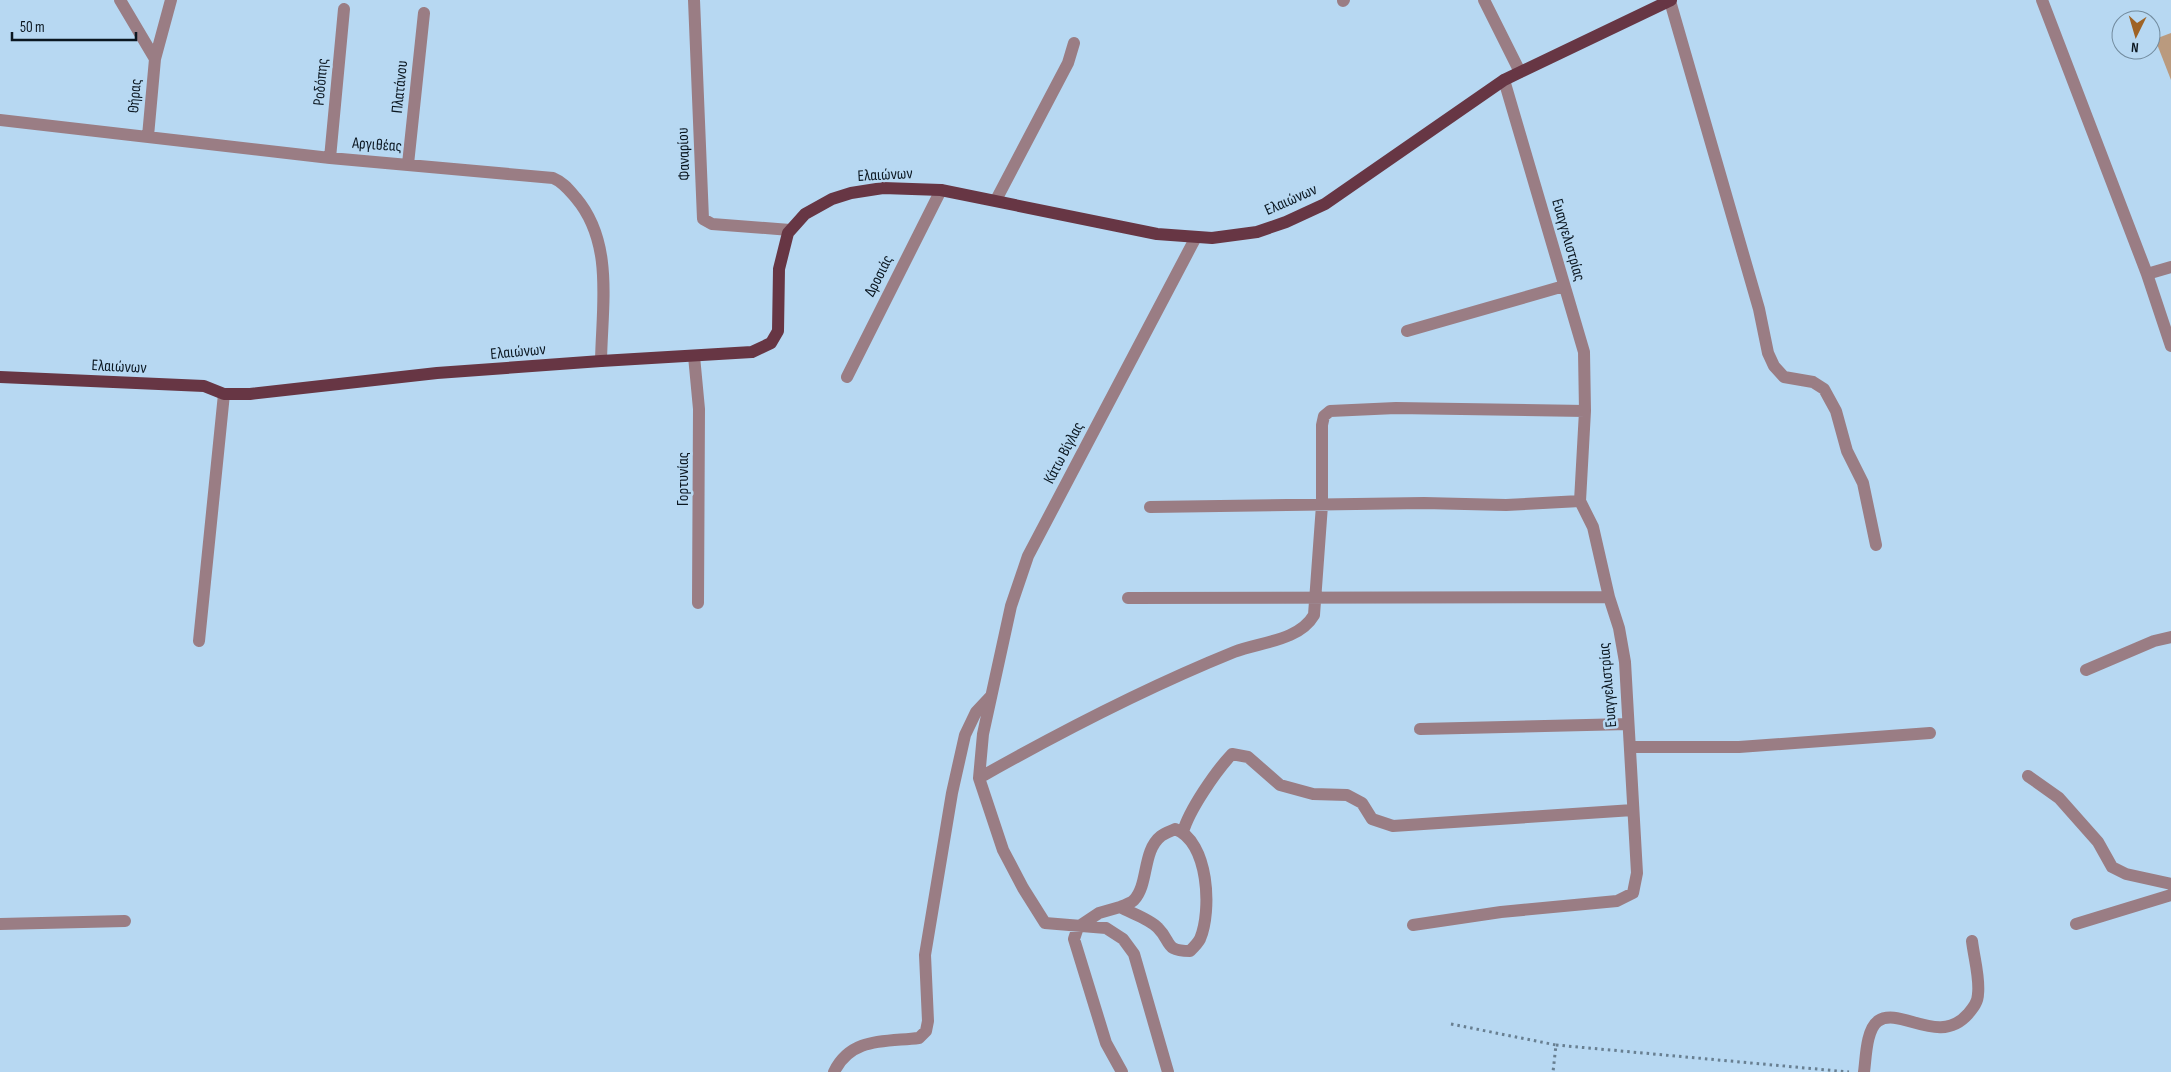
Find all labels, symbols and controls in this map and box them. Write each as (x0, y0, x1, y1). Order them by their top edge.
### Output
scale bar (12, 10, 136, 42)
north arrow (2111, 10, 2161, 60)
text: 50 m (20, 18, 45, 37)
text: N (2130, 39, 2139, 56)
street label: Ροδόπης (309, 58, 333, 106)
street label: Πλατάνου (388, 60, 412, 114)
street label: Θήρας (124, 78, 146, 114)
street label: Φαναρίου (674, 127, 694, 181)
street label: Αργιθέας (351, 134, 402, 156)
street label: Ελαιώνων (857, 164, 913, 186)
street label: Ελαιώνων (1262, 180, 1320, 220)
street label: Ευαγγελιστρίας (1547, 197, 1589, 283)
street label: Δροσιάς (861, 252, 897, 300)
street label: Ελαιώνων (490, 340, 546, 364)
street label: Ελαιώνων (91, 356, 147, 378)
street label: Κάτω Βίγλας (1040, 419, 1088, 487)
street label: Γορτυνίας (674, 452, 693, 506)
street label: Ευαγγελιστρίας (1595, 642, 1621, 728)

